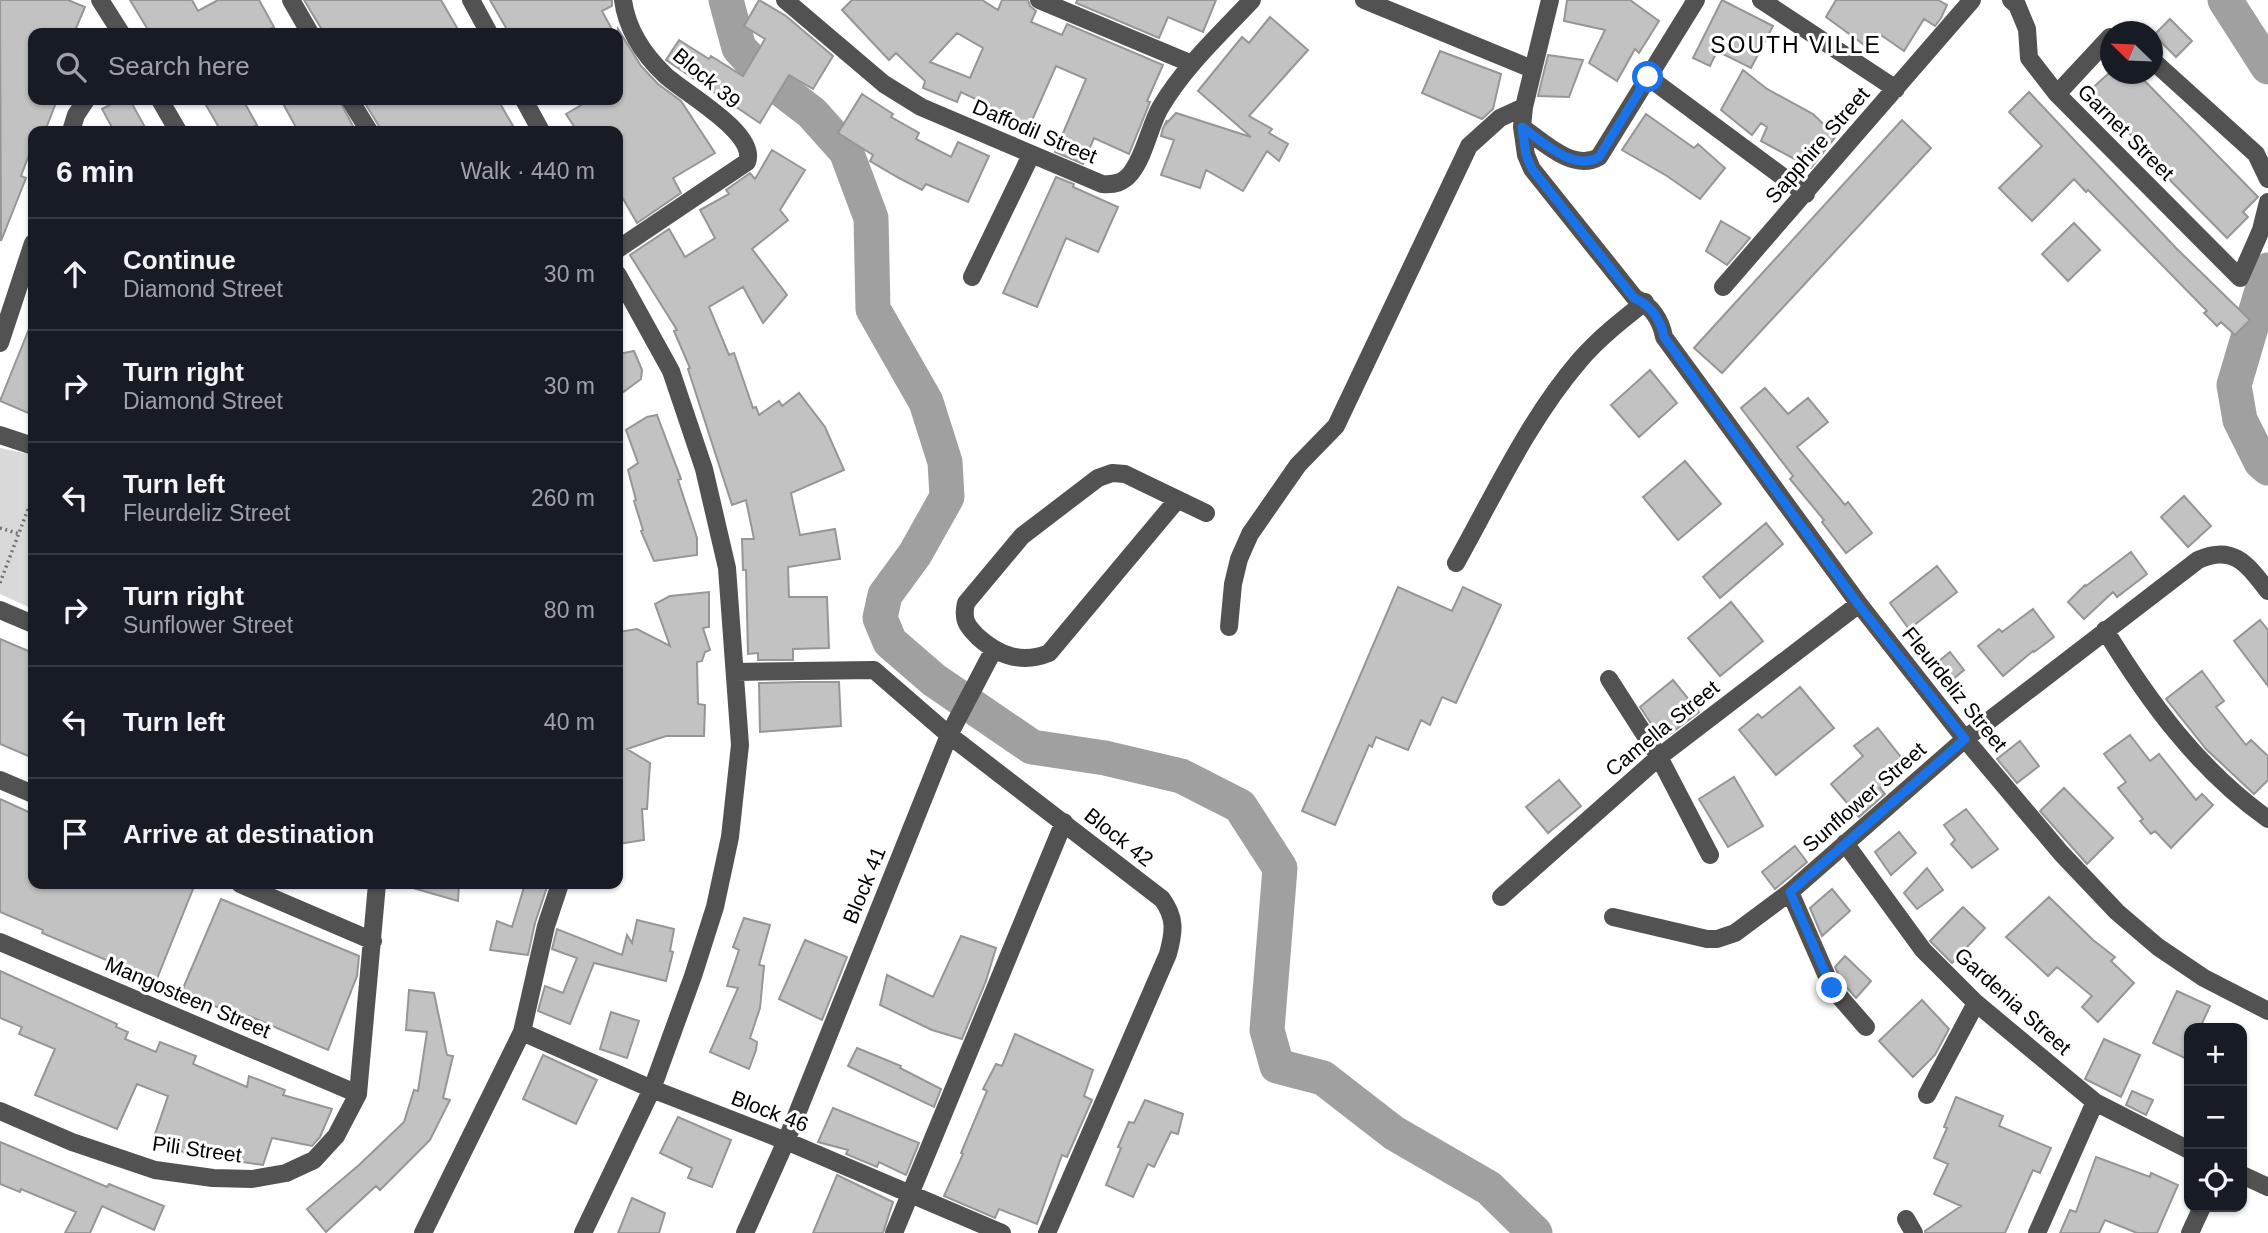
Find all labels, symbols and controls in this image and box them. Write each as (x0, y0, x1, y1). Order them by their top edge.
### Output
north arrow (2100, 21, 2163, 84)
search box (28, 28, 623, 105)
district label: SOUTH VILLE (1710, 32, 1882, 58)
street label: Block 39 (669, 43, 745, 113)
icon: search (52, 48, 90, 86)
text: Search here (108, 51, 250, 81)
route start (1632, 61, 1663, 92)
street label: Garnet Street (2073, 79, 2179, 185)
street label: Sapphire Street (1760, 82, 1874, 208)
street label: Daffodil Street (969, 94, 1101, 168)
text: 6 min (56, 155, 134, 188)
text: Walk · 440 m (460, 158, 595, 184)
text: Continue (123, 245, 236, 275)
icon: ahead (56, 255, 94, 293)
text: 30 m (544, 261, 595, 287)
text: Diamond Street (123, 276, 283, 302)
text: Turn right (123, 357, 244, 387)
icon: right (56, 367, 94, 405)
text: 30 m (544, 373, 595, 399)
text: Diamond Street (123, 388, 283, 414)
text: Turn left (123, 469, 225, 499)
icon: left (56, 479, 94, 517)
text: 260 m (531, 485, 595, 511)
text: Fleurdeliz Street (123, 500, 290, 526)
text: Turn right (123, 581, 244, 611)
icon: right (56, 591, 94, 629)
text: 80 m (544, 597, 595, 623)
text: Sunflower Street (123, 612, 293, 638)
street label: Fleurdeliz Street (1898, 622, 2012, 756)
street label: Camella Street (1601, 675, 1723, 781)
icon: left (56, 703, 94, 741)
text: Turn left (123, 707, 225, 737)
text: 40 m (544, 709, 595, 735)
street label: Sunflower Street (1798, 737, 1930, 857)
street label: Block 42 (1080, 803, 1158, 871)
icon: arrive (56, 815, 94, 853)
text: Arrive at destination (123, 819, 374, 849)
street label: Block 41 (838, 843, 890, 927)
street label: Gardenia Street (1950, 943, 2076, 1059)
street label: Mangosteen Street (102, 952, 274, 1042)
route end (1816, 972, 1847, 1003)
map controls (2184, 1023, 2247, 1212)
button: + (2184, 1023, 2247, 1086)
street label: Block 46 (728, 1086, 812, 1136)
button: − (2184, 1086, 2247, 1149)
street label: Pili Street (151, 1131, 243, 1167)
button: locate (2184, 1149, 2247, 1212)

